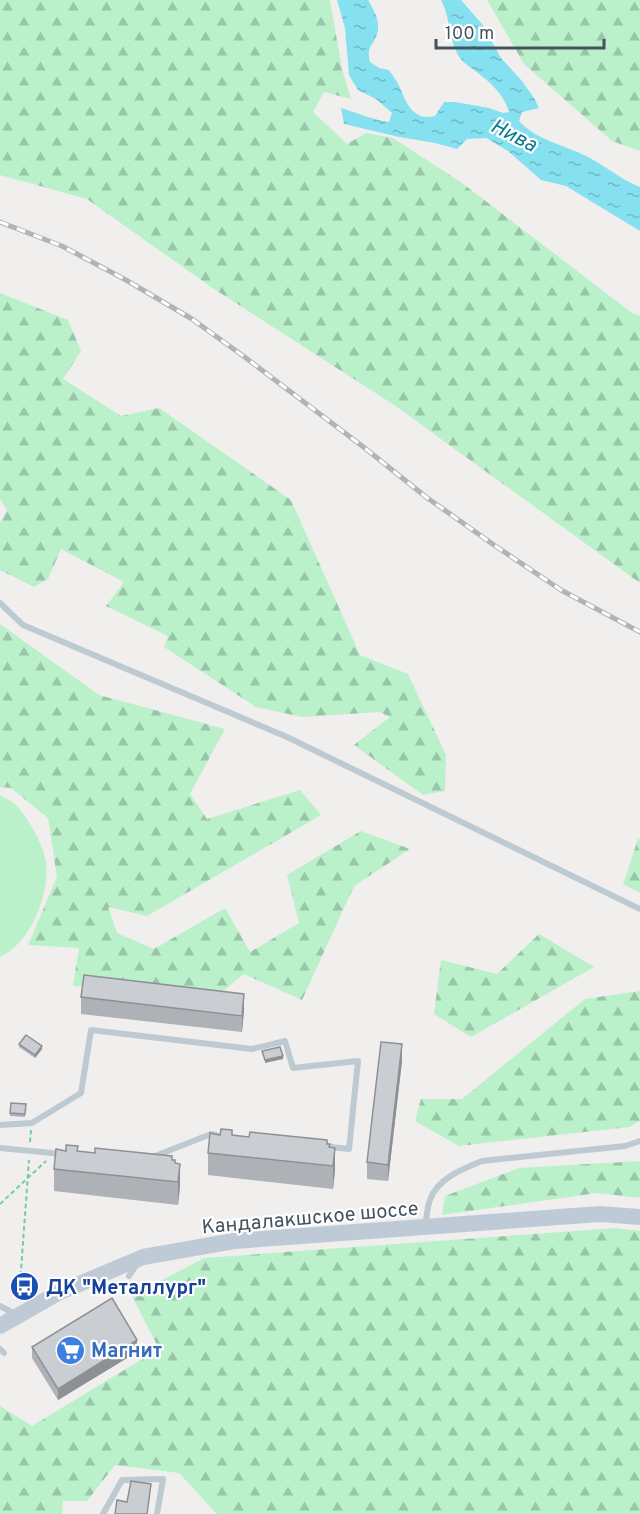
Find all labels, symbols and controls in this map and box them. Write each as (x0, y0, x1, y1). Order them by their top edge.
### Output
scale bar (436, 12, 604, 50)
text: 100 m (445, 23, 494, 46)
water label: Нива (486, 113, 541, 159)
street label: Кандалакшское шоссе (201, 1197, 420, 1241)
bus stop icon: ДК "Металлург" (9, 1271, 41, 1303)
place label: ДК "Металлург" (46, 1276, 206, 1302)
supermarket icon: Магнит (54, 1334, 86, 1366)
place label: Магнит (91, 1339, 162, 1365)

